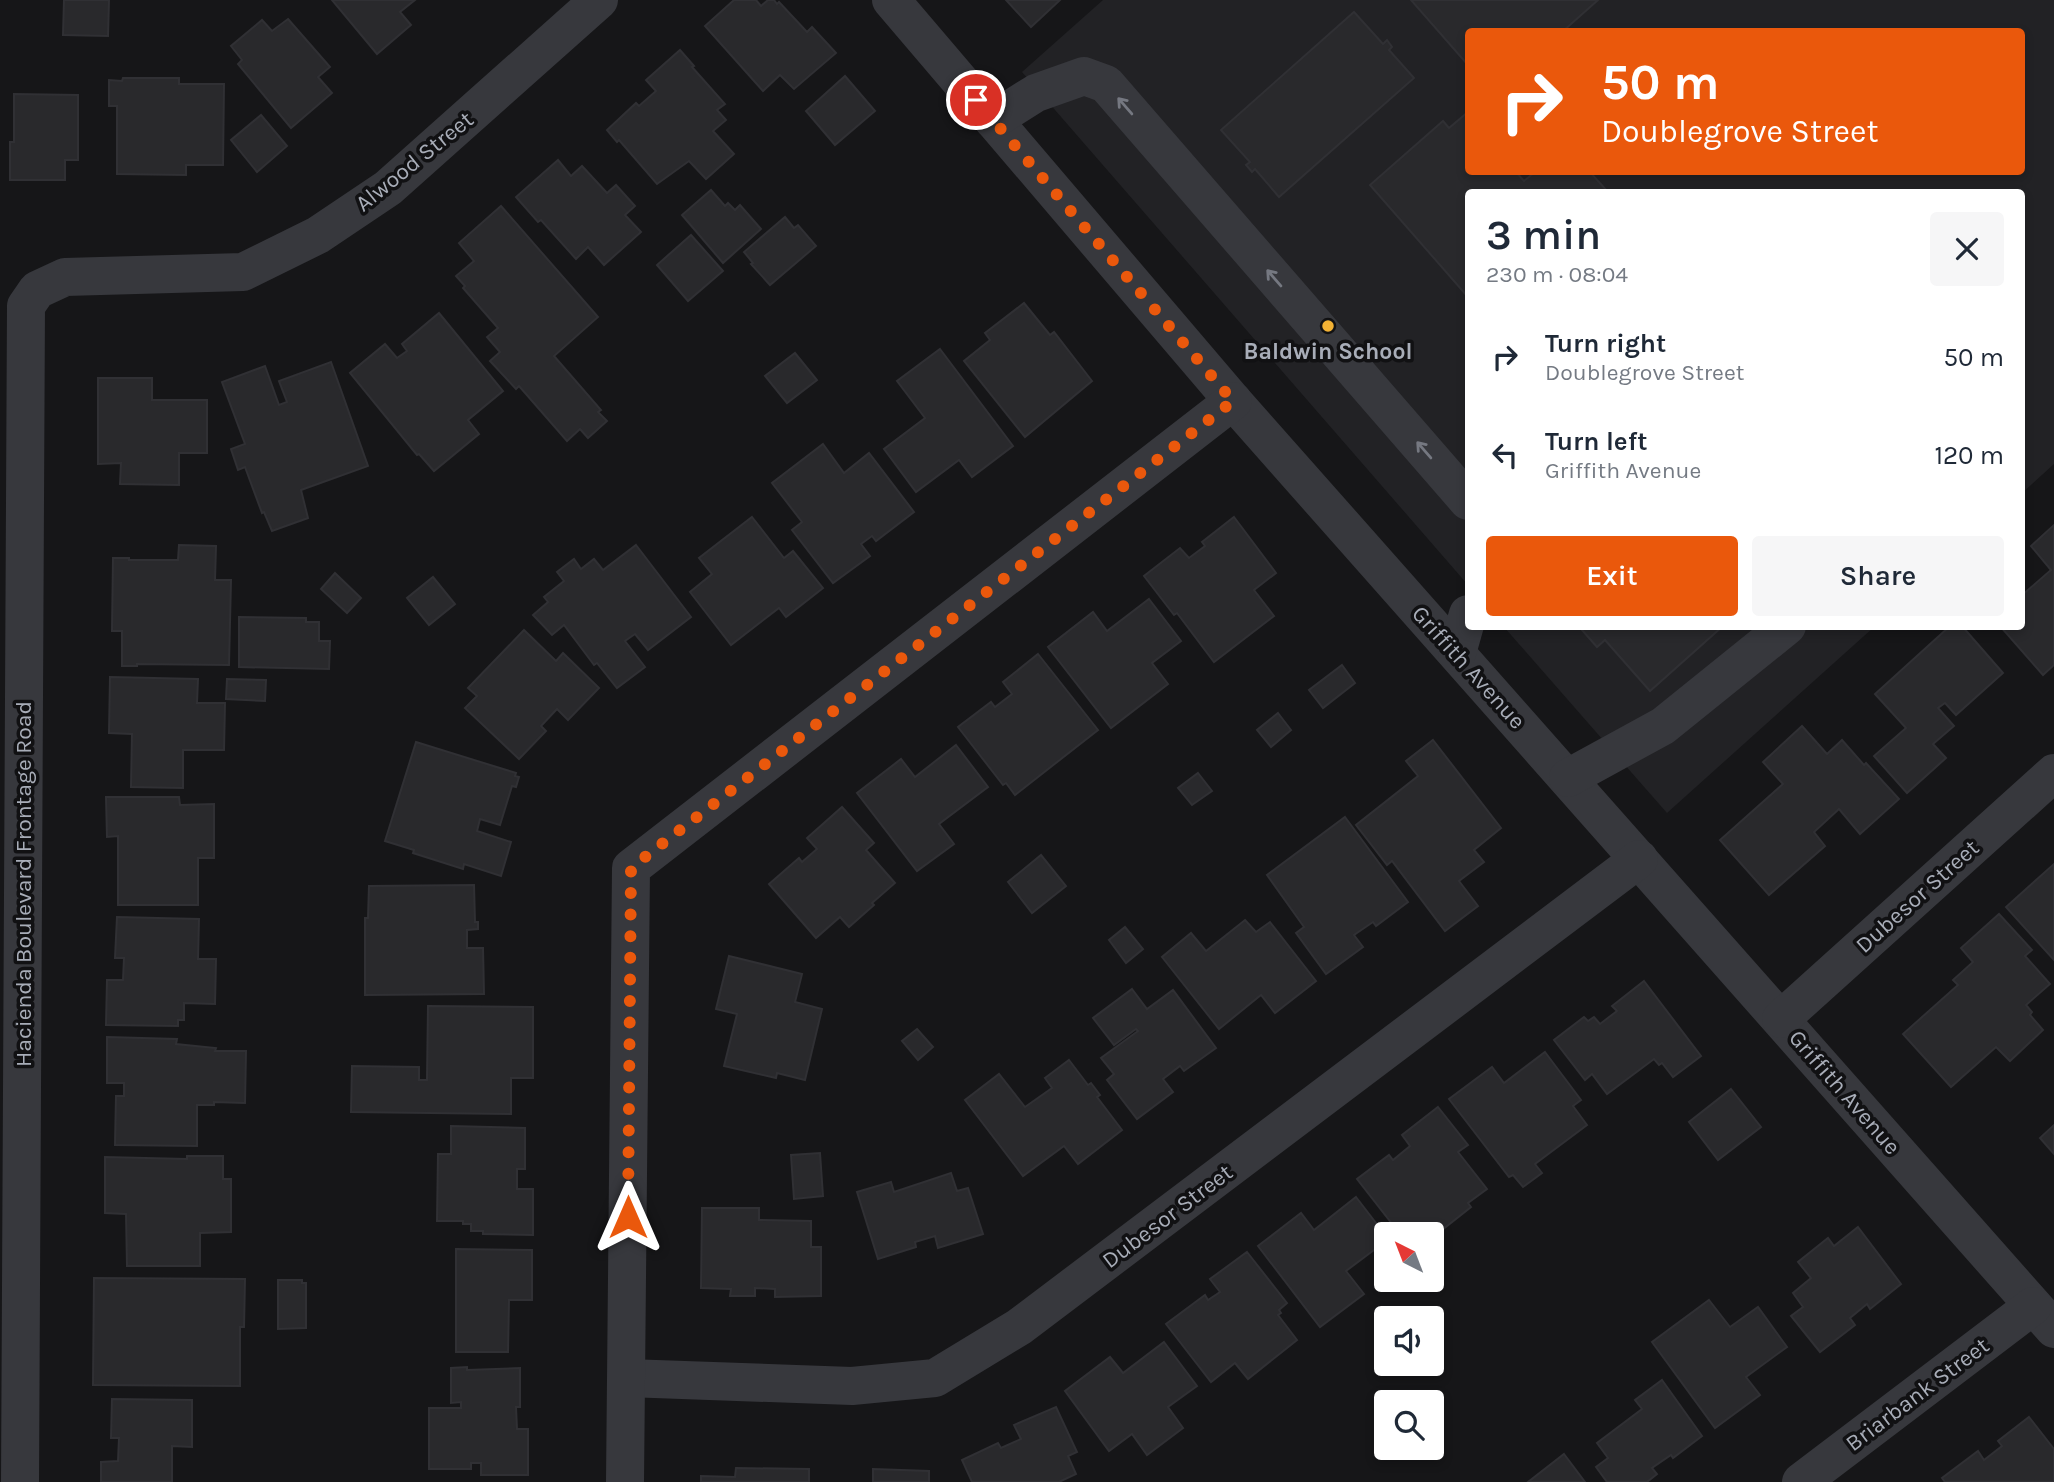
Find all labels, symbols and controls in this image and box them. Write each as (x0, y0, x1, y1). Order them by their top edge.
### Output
text: 50 m (1601, 54, 1719, 111)
icon: right (1486, 56, 1577, 147)
pin (946, 70, 1006, 130)
icon: arrive (957, 81, 995, 119)
one-way arrow (1117, 98, 1133, 116)
street label: Alwood Street (350, 105, 479, 217)
text: Doublegrove Street (1601, 113, 1878, 150)
text: 3 min (1486, 210, 1601, 260)
button: close (1930, 212, 2004, 286)
text: 230 m · 08:04 (1486, 261, 1628, 288)
one-way arrow (1266, 269, 1282, 287)
marker: Baldwin School (1320, 318, 1336, 334)
text: Turn right (1545, 328, 1666, 359)
place label: Baldwin School (1244, 338, 1412, 365)
icon: right (1486, 338, 1524, 376)
text: 50 m (1943, 342, 2004, 373)
text: Doublegrove Street (1545, 359, 1744, 386)
text: Turn left (1545, 426, 1647, 457)
icon: left (1486, 436, 1524, 474)
text: 120 m (1934, 440, 2004, 471)
one-way arrow (1415, 442, 1432, 459)
text: Griffith Avenue (1545, 457, 1701, 484)
button: Exit (1486, 536, 1738, 616)
button: Share (1752, 536, 2004, 616)
street label: Griffith Avenue (1406, 600, 1531, 734)
street label: Hacienda Boulevard Frontage Road (10, 701, 37, 1067)
street label: Dubesor Street (1850, 834, 1985, 959)
street label: Griffith Avenue (1783, 1024, 1906, 1160)
street label: Dubesor Street (1097, 1158, 1238, 1274)
position arrow (591, 1180, 665, 1254)
north arrow (1374, 1222, 1444, 1292)
map controls (1374, 1222, 1444, 1460)
button: sound (1374, 1306, 1444, 1376)
street label: Briarbank Street (1840, 1332, 1994, 1457)
button: search (1374, 1390, 1444, 1460)

